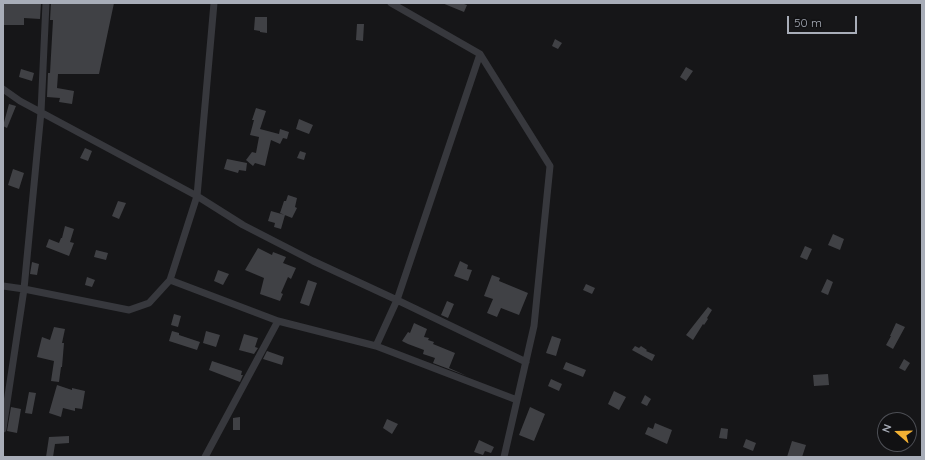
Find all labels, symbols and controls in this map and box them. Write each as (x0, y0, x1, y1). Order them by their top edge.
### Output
scale bar (789, 8, 859, 34)
text: 50 m (794, 15, 822, 30)
north arrow (877, 412, 917, 452)
text: N (879, 422, 895, 434)

